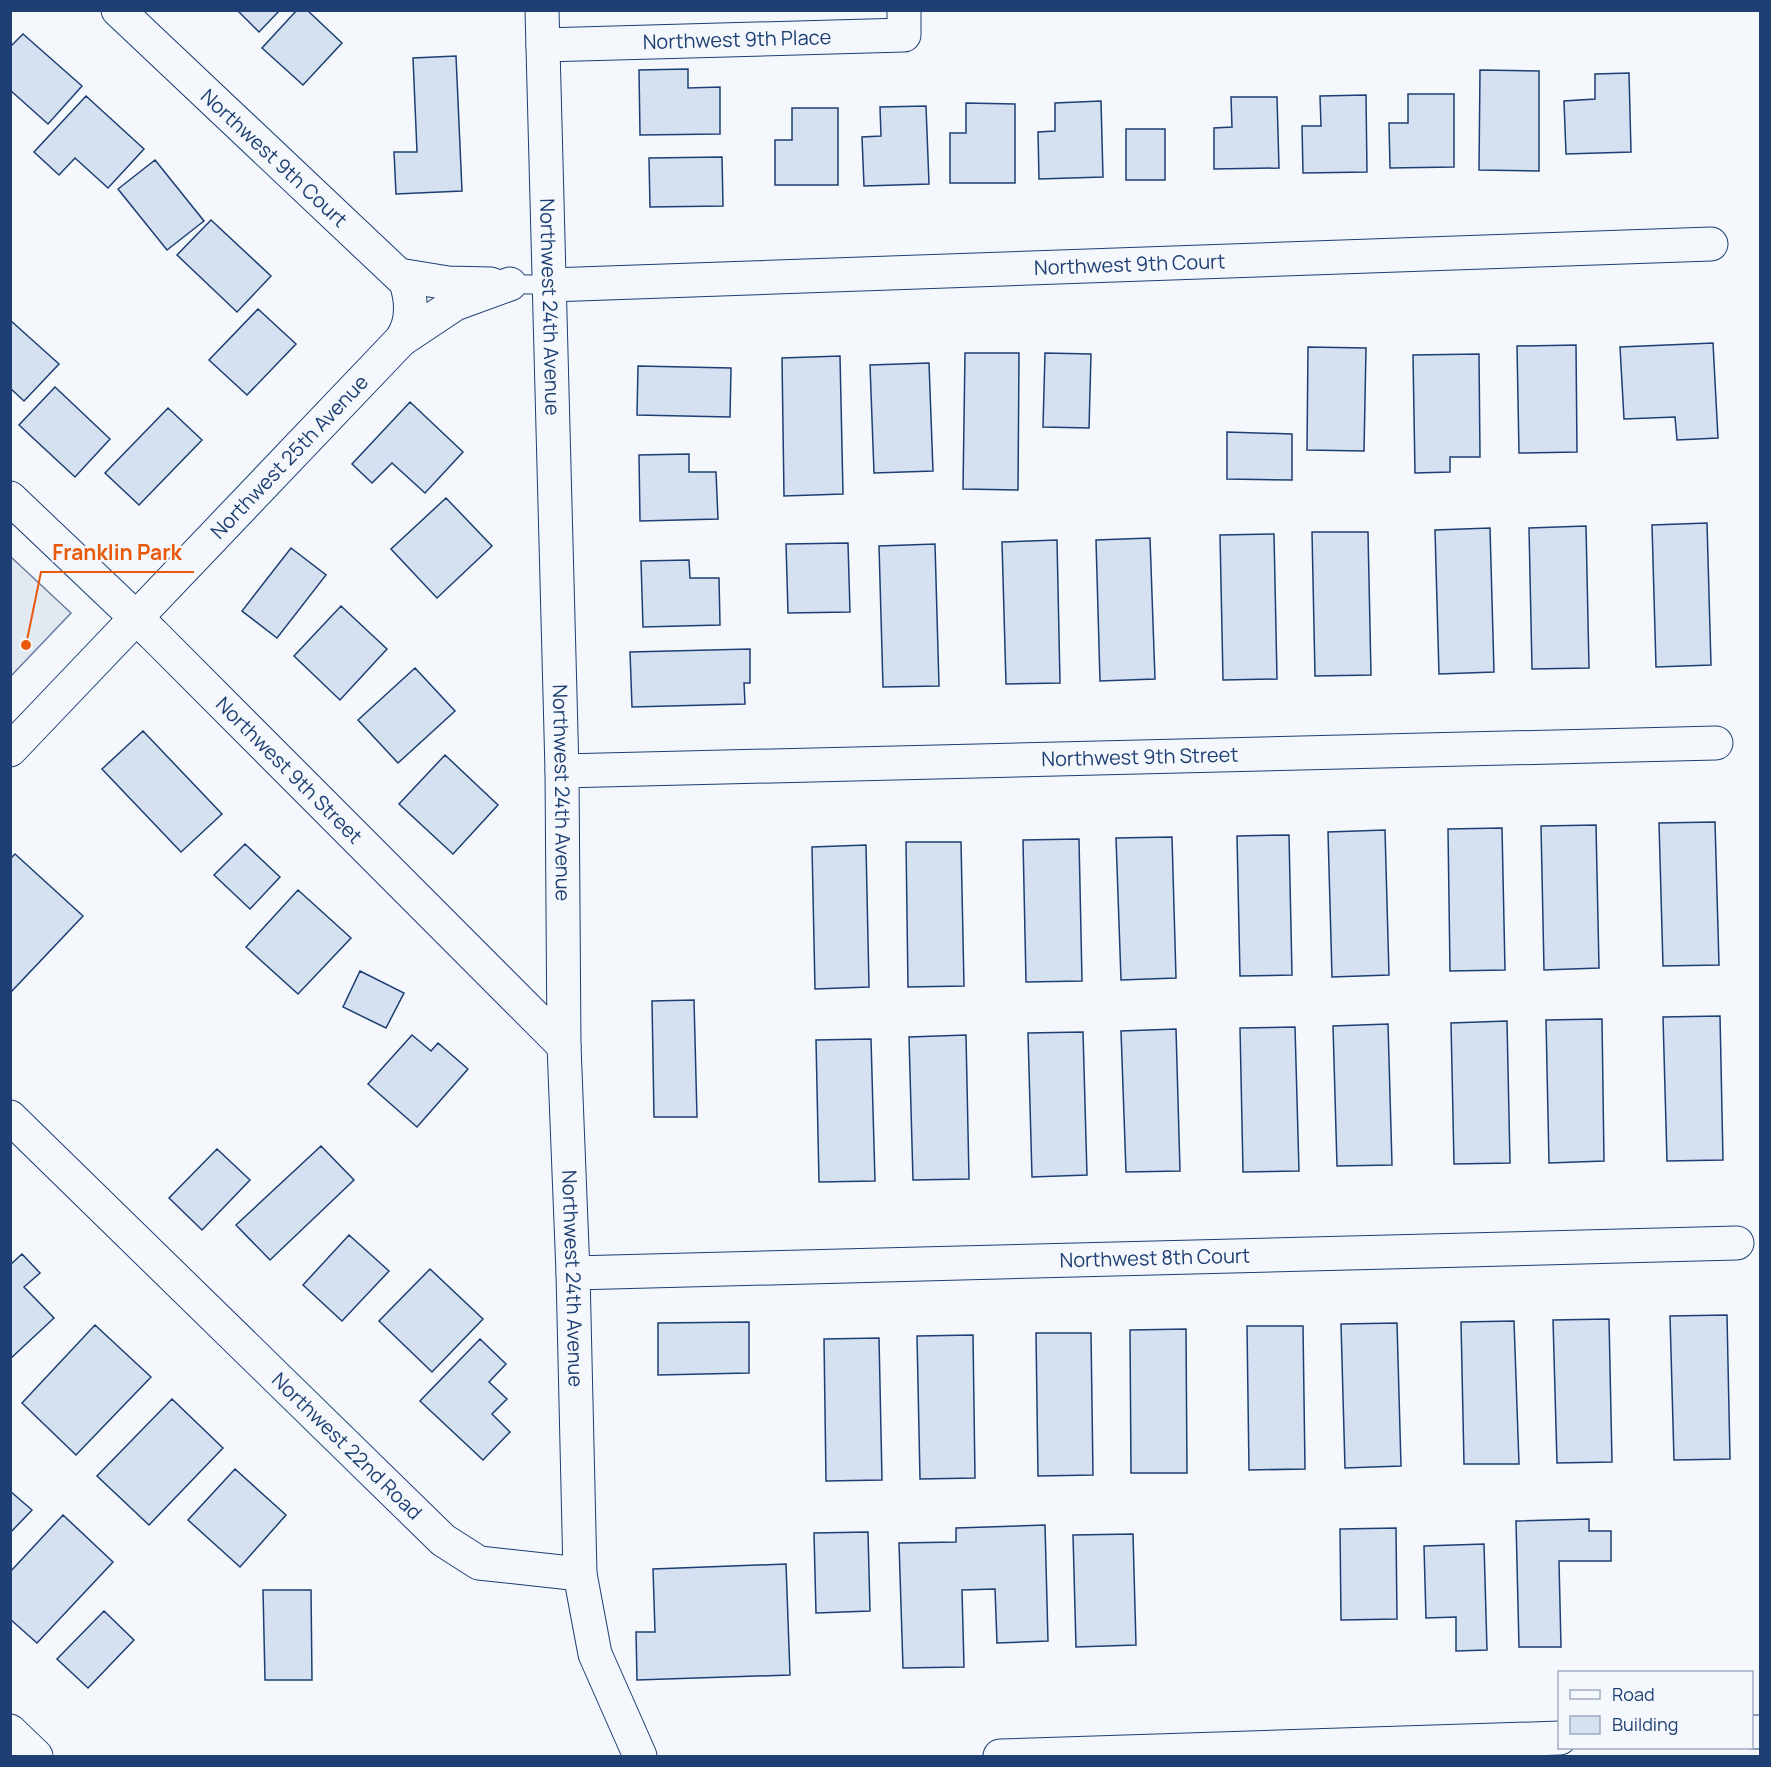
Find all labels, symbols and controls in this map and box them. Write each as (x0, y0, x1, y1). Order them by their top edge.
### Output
street label: Northwest 9th Place (642, 23, 832, 55)
street label: Northwest 9th Court (195, 83, 354, 233)
street label: Northwest 24th Avenue (534, 198, 567, 416)
street label: Northwest 9th Court (1033, 247, 1226, 281)
street label: Northwest 25th Avenue (204, 369, 374, 544)
callout: Franklin Park (41, 533, 194, 572)
text: Franklin Park (52, 538, 183, 566)
street label: Northwest 24th Avenue (547, 684, 577, 901)
street label: Northwest 9th Street (210, 691, 369, 849)
street label: Northwest 9th Street (1041, 741, 1239, 772)
street label: Northwest 24th Avenue (556, 1170, 590, 1387)
street label: Northwest 8th Court (1059, 1242, 1250, 1273)
street label: Northwest 22nd Road (266, 1366, 428, 1525)
legend (1558, 1671, 1753, 1749)
text: Road (1612, 1682, 1655, 1706)
text: Building (1612, 1712, 1678, 1736)

